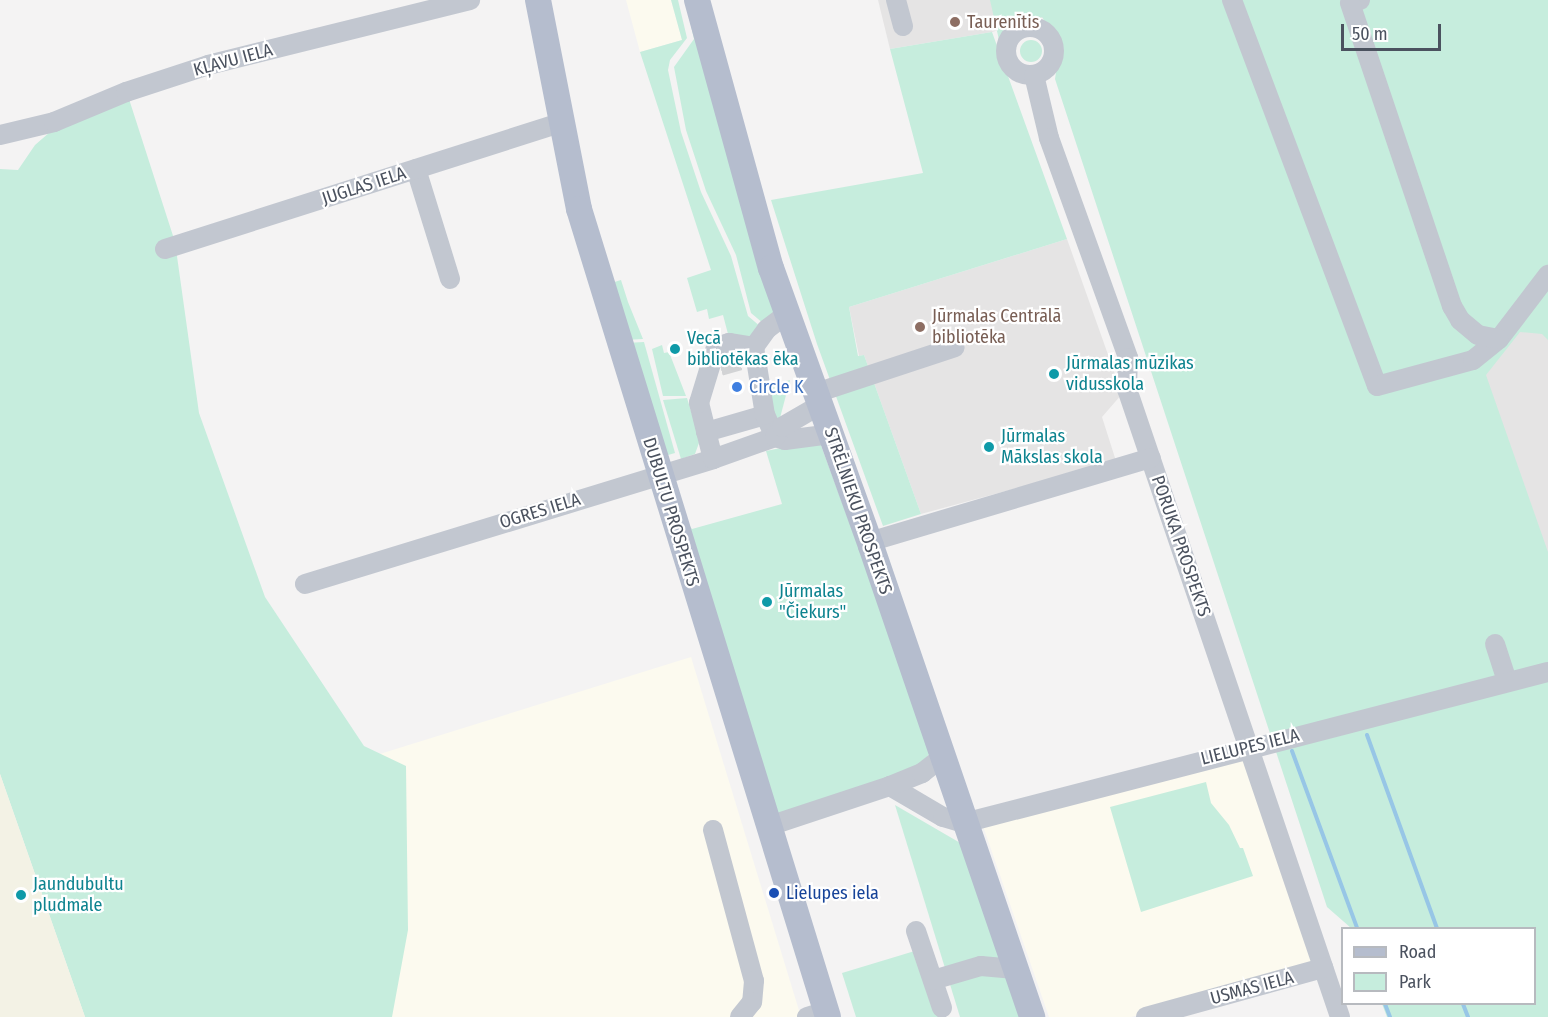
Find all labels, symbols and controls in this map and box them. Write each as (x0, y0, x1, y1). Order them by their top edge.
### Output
place label: Taurenītis (967, 11, 1039, 33)
scale bar (1344, 12, 1444, 50)
marker: Taurenītis (948, 15, 962, 29)
text: 50 m (1352, 23, 1388, 45)
street label: KĻAVU IELA (191, 39, 275, 81)
street label: JUGLAS IELA (319, 162, 409, 210)
place label: Jūrmalas Centrālā bibliotēka (932, 306, 1061, 348)
marker: Jūrmalas Centrālā bibliotēka (913, 320, 927, 334)
place label: Vecā bibliotēkas ēka (687, 328, 799, 370)
marker: Vecā bibliotēkas ēka (668, 342, 682, 356)
place label: Jūrmalas mūzikas vidusskola (1066, 353, 1194, 395)
marker: Jūrmalas mūzikas vidusskola (1047, 367, 1061, 381)
place label: Circle K (749, 376, 803, 398)
marker: Circle K (730, 380, 744, 394)
street label: STRĒLNIEKU PROSPEKTS (819, 425, 897, 597)
place label: Jūrmalas Mākslas skola (1001, 426, 1103, 468)
street label: DUBULTU PROSPEKTS (638, 435, 704, 589)
marker: Jūrmalas Mākslas skola (982, 440, 996, 454)
street label: PORUKA PROSPEKTS (1147, 473, 1215, 619)
street label: OGRES IELA (497, 488, 583, 534)
place label: Jūrmalas "Čiekurs" (779, 581, 846, 624)
marker: Jūrmalas "Čiekurs" (760, 595, 774, 609)
street label: LIELUPES IELA (1199, 724, 1301, 770)
place label: Jaundubultu pludmale (33, 874, 124, 916)
place label: Lielupes iela (786, 882, 879, 904)
marker: Lielupes iela (767, 886, 781, 900)
marker: Jaundubultu pludmale (14, 888, 28, 902)
legend (1341, 927, 1536, 1005)
text: Road (1399, 941, 1436, 963)
street label: USMAS IELA (1208, 967, 1296, 1009)
text: Park (1399, 971, 1431, 993)

